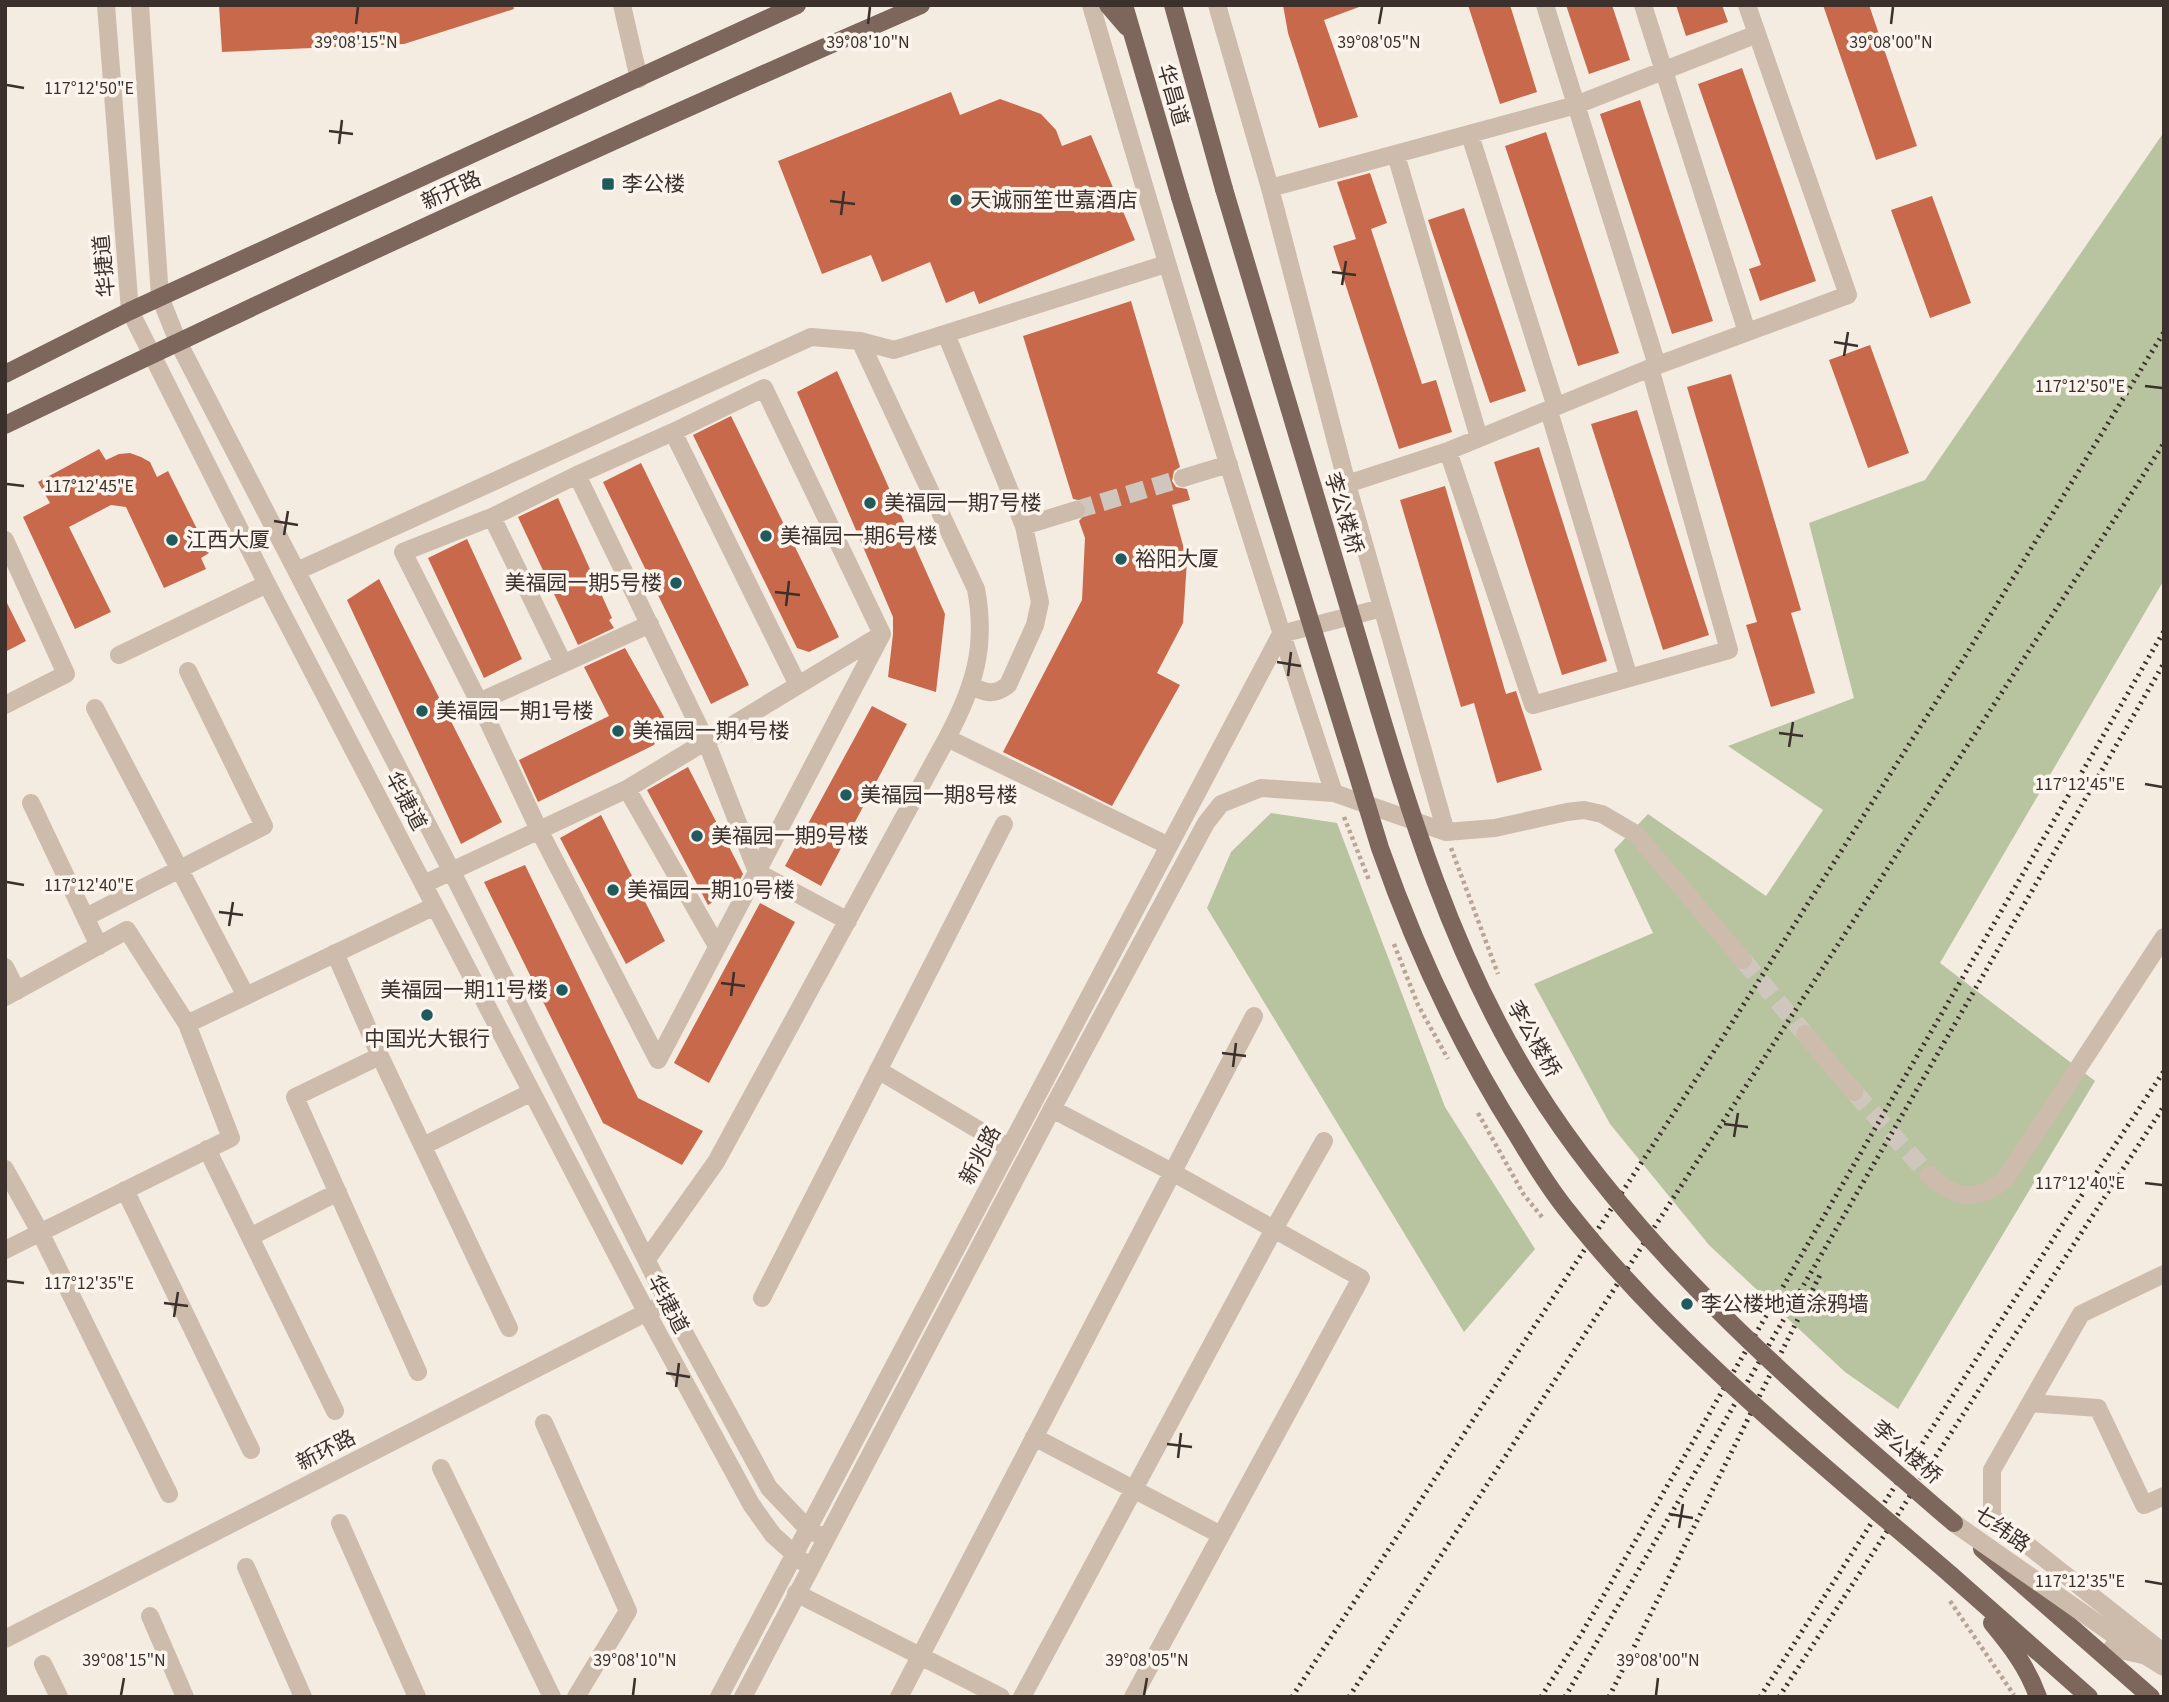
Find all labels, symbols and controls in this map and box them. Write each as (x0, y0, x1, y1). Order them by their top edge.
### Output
text: 39°08'15"N (314, 30, 398, 55)
text: 39°08'10"N (826, 30, 910, 55)
text: 39°08'05"N (1337, 30, 1421, 55)
text: 39°08'00"N (1849, 30, 1933, 55)
street label: 华昌道 (1150, 61, 1196, 129)
text: 117°12'50"E (44, 76, 134, 101)
street label: 新开路 (416, 163, 486, 217)
place label: 李公楼 (622, 169, 685, 199)
marker: 李公楼 (600, 176, 616, 192)
place label: 天诚丽笙世嘉酒店 (970, 185, 1138, 215)
marker: 天诚丽笙世嘉酒店 (948, 192, 964, 208)
street label: 华捷道 (86, 233, 122, 299)
text: 117°12'50"E (2035, 374, 2125, 399)
street label: 李公楼桥 (1317, 468, 1371, 558)
text: 117°12'45"E (44, 474, 134, 499)
place label: 美福园一期7号楼 (884, 488, 1041, 518)
marker: 美福园一期7号楼 (862, 495, 878, 511)
place label: 美福园一期6号楼 (780, 521, 937, 551)
place label: 江西大厦 (186, 525, 270, 555)
marker: 美福园一期6号楼 (758, 528, 774, 544)
marker: 江西大厦 (164, 532, 180, 548)
place label: 裕阳大厦 (1135, 544, 1219, 574)
marker: 裕阳大厦 (1113, 551, 1129, 567)
place label: 美福园一期5号楼 (505, 568, 662, 598)
marker: 美福园一期5号楼 (668, 575, 684, 591)
place label: 美福园一期1号楼 (436, 696, 593, 726)
marker: 美福园一期1号楼 (414, 703, 430, 719)
place label: 美福园一期4号楼 (632, 716, 789, 746)
marker: 美福园一期4号楼 (610, 723, 626, 739)
street label: 华捷道 (378, 766, 434, 836)
text: 117°12'45"E (2035, 772, 2125, 797)
place label: 美福园一期8号楼 (860, 780, 1017, 810)
marker: 美福园一期8号楼 (838, 787, 854, 803)
place label: 美福园一期9号楼 (711, 821, 868, 851)
marker: 美福园一期9号楼 (689, 828, 705, 844)
text: 117°12'40"E (44, 873, 134, 898)
place label: 美福园一期10号楼 (627, 875, 795, 905)
marker: 美福园一期10号楼 (605, 882, 621, 898)
place label: 美福园一期11号楼 (380, 975, 548, 1005)
marker: 美福园一期11号楼 (554, 982, 570, 998)
street label: 李公楼桥 (1500, 995, 1568, 1083)
marker: 中国光大银行 (419, 1007, 435, 1023)
place label: 中国光大银行 (364, 1024, 490, 1054)
street label: 新兆路 (952, 1120, 1008, 1190)
text: 117°12'40"E (2035, 1171, 2125, 1196)
street label: 华捷道 (640, 1269, 696, 1339)
text: 117°12'35"E (44, 1271, 134, 1296)
place label: 李公楼地道涂鸦墙 (1701, 1289, 1869, 1319)
marker: 李公楼地道涂鸦墙 (1679, 1296, 1695, 1312)
street label: 李公楼桥 (1865, 1413, 1949, 1491)
street label: 新环路 (291, 1422, 361, 1478)
street label: 七纬路 (1968, 1499, 2036, 1559)
text: 117°12'35"E (2035, 1569, 2125, 1594)
text: 39°08'15"N (82, 1648, 166, 1673)
text: 39°08'10"N (593, 1648, 677, 1673)
text: 39°08'05"N (1105, 1648, 1189, 1673)
text: 39°08'00"N (1616, 1648, 1700, 1673)

